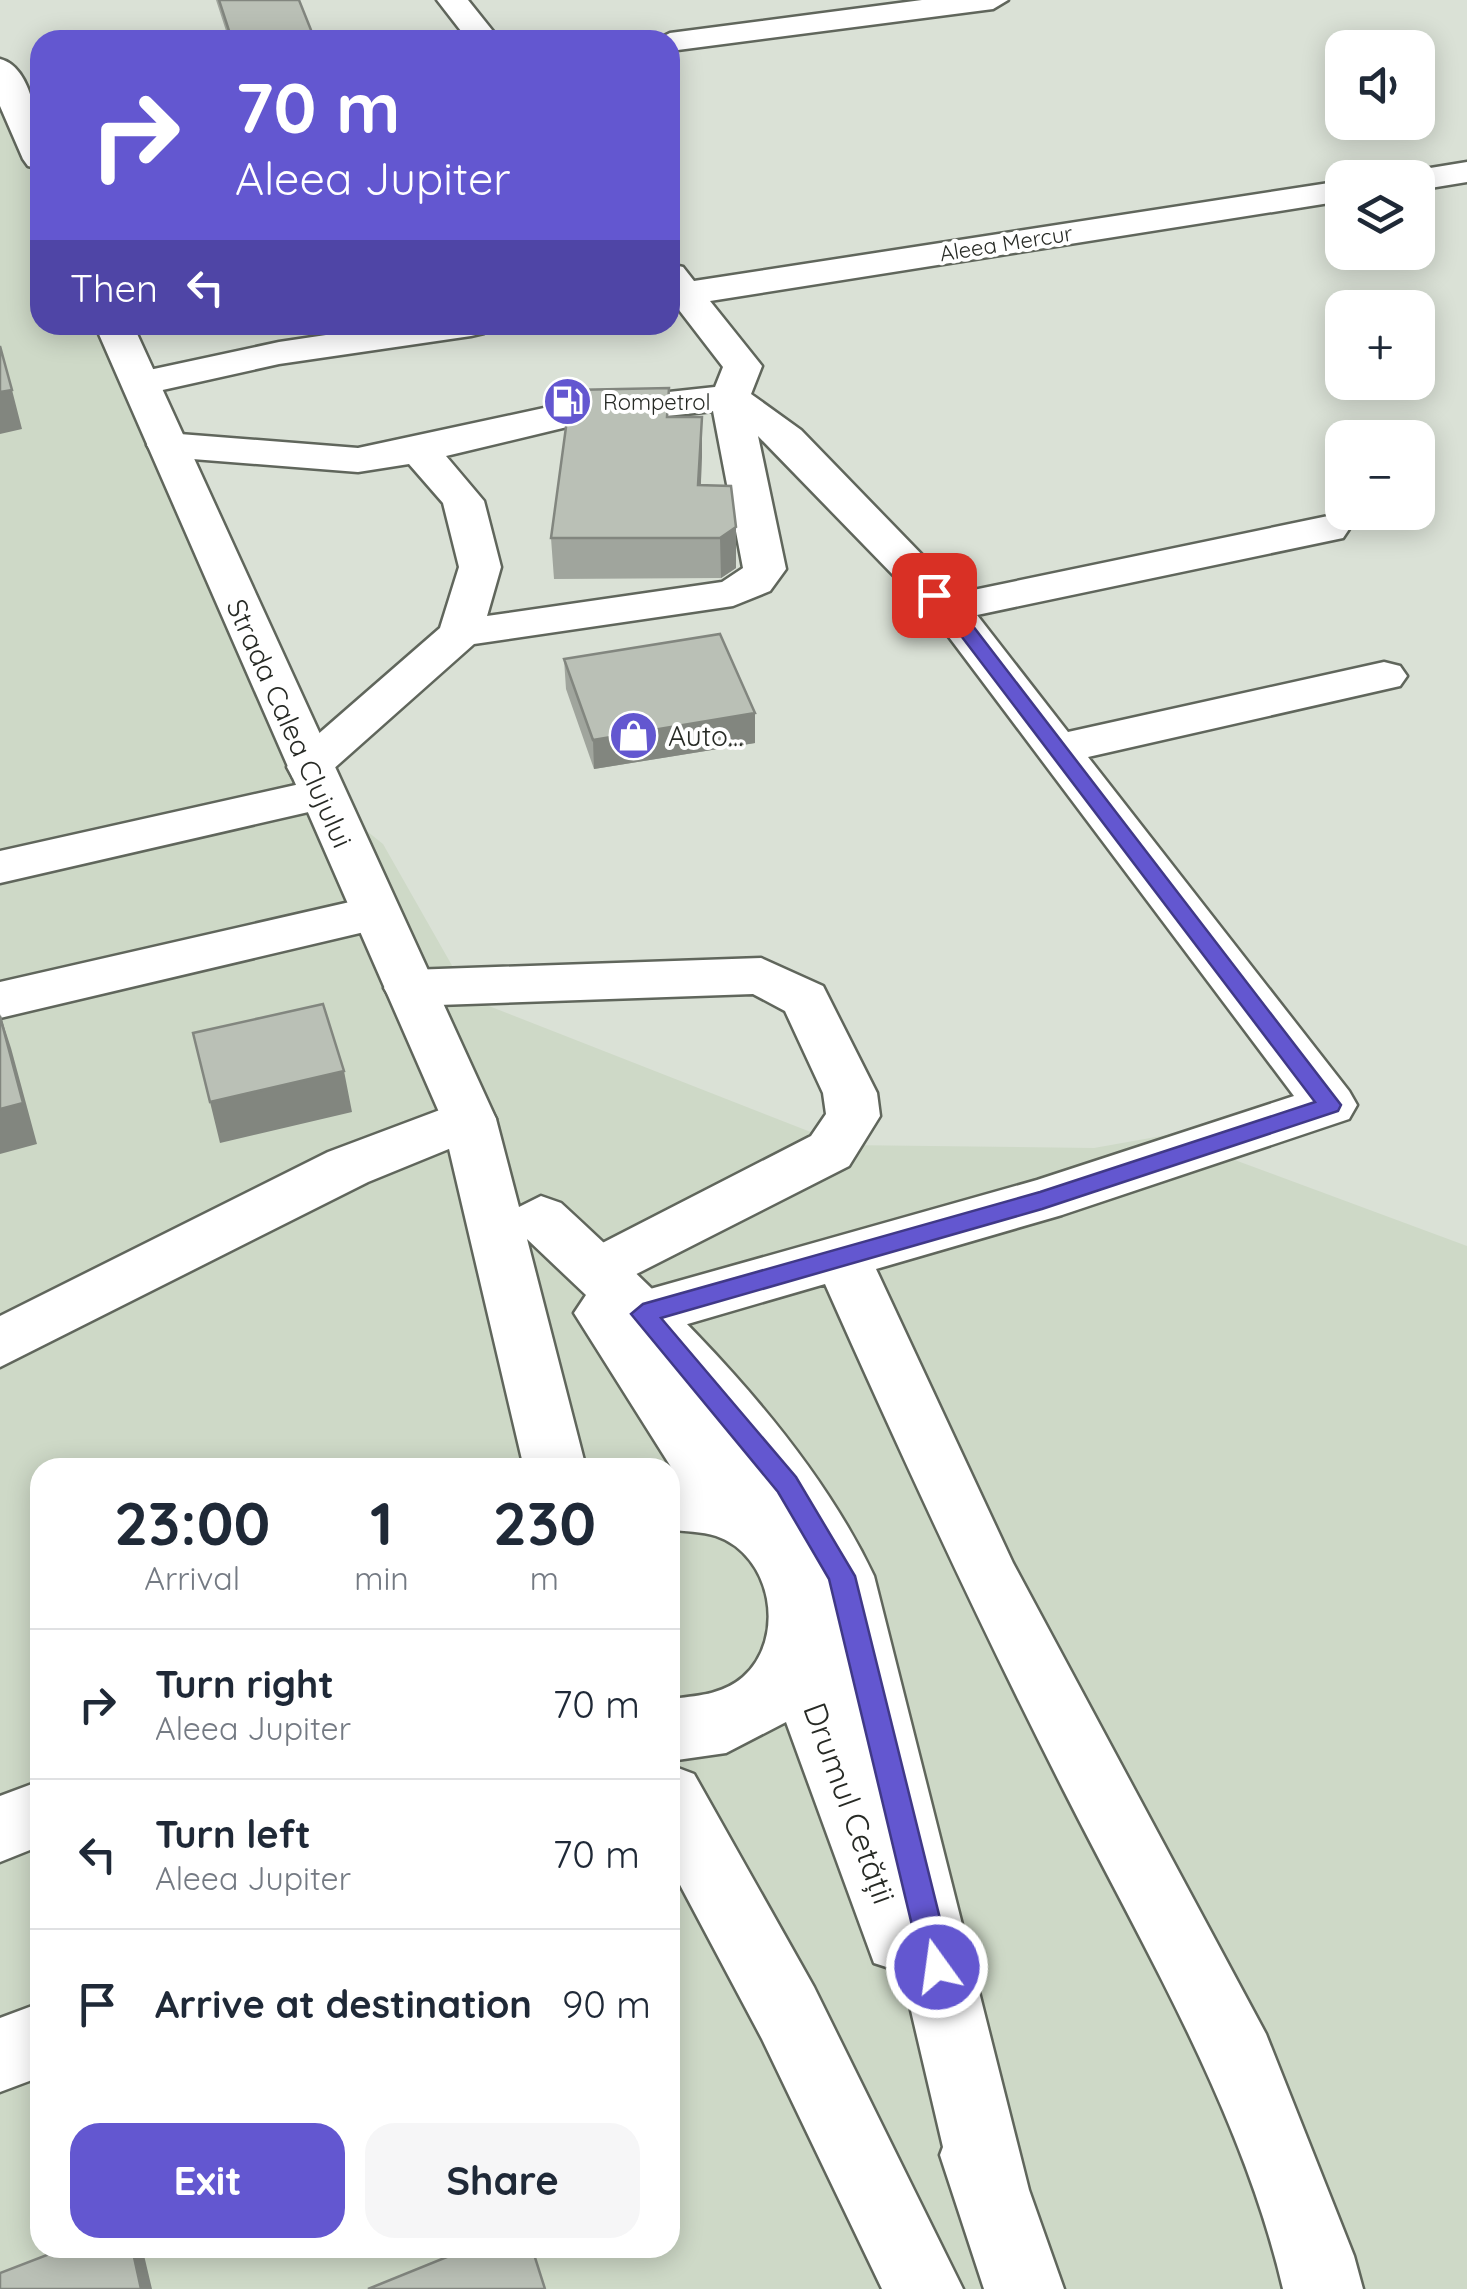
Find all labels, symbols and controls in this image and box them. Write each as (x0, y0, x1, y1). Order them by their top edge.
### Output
map controls (1325, 30, 1435, 530)
button: sound (1325, 30, 1435, 140)
text: 70 m (235, 63, 401, 151)
icon: right (70, 70, 200, 200)
text: Aleea Jupiter (235, 150, 511, 206)
button: layers (1325, 160, 1435, 270)
street label: Aleea Mercur (937, 219, 1075, 267)
icon: left (178, 260, 233, 315)
text: Then (70, 264, 158, 312)
button: + (1325, 290, 1435, 400)
fuel station icon: Rompetrol (542, 376, 594, 428)
place label: Rompetrol (603, 388, 711, 416)
button: − (1325, 420, 1435, 530)
pin (892, 553, 977, 638)
icon: arrive (907, 568, 962, 623)
street label: Strada Calea Clujului (219, 593, 361, 853)
shop icon: Auto... (607, 709, 659, 761)
place label: Auto... (668, 718, 743, 753)
text: 23:00 (114, 1485, 270, 1560)
text: 1 (370, 1485, 393, 1560)
text: 230 (493, 1485, 596, 1560)
text: Arrival (144, 1558, 240, 1598)
text: min (354, 1558, 409, 1598)
text: m (530, 1558, 559, 1598)
text: Turn right (155, 1660, 334, 1708)
icon: right (70, 1677, 125, 1732)
text: 70 m (553, 1680, 640, 1728)
street label: Drumul Cetății (795, 1697, 905, 1909)
text: Aleea Jupiter (155, 1708, 351, 1748)
text: Turn left (155, 1810, 311, 1858)
icon: left (70, 1827, 125, 1882)
text: 70 m (553, 1830, 640, 1878)
text: Aleea Jupiter (155, 1858, 351, 1898)
position arrow (885, 1915, 989, 2019)
icon: arrive (70, 1977, 125, 2032)
text: Arrive at destination (155, 1980, 532, 2028)
text: 90 m (562, 1980, 651, 2028)
button: Exit (70, 2123, 345, 2238)
button: Share (365, 2123, 640, 2238)

